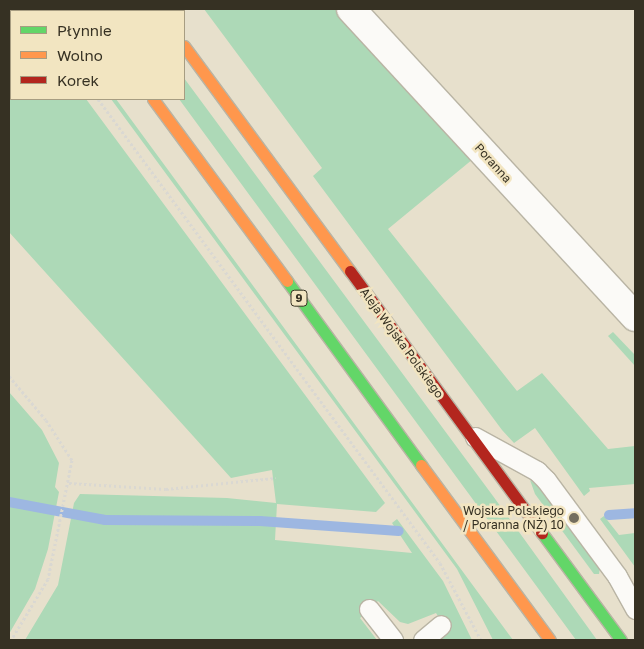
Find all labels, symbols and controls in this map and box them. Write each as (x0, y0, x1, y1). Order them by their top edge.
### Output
legend (10, 10, 185, 100)
text: Płynnie (57, 21, 112, 39)
text: Wolno (57, 46, 103, 64)
text: Korek (57, 71, 99, 89)
street label: Poranna (472, 140, 514, 186)
street label: Aleja Wojska Polskiego (357, 285, 447, 401)
road number: 9 (290, 290, 308, 306)
place label: Wojska Polskiego / Poranna (NŻ) 10 (463, 504, 564, 532)
marker: Wojska Polskiego / Poranna (NŻ) 10 (568, 512, 580, 524)

